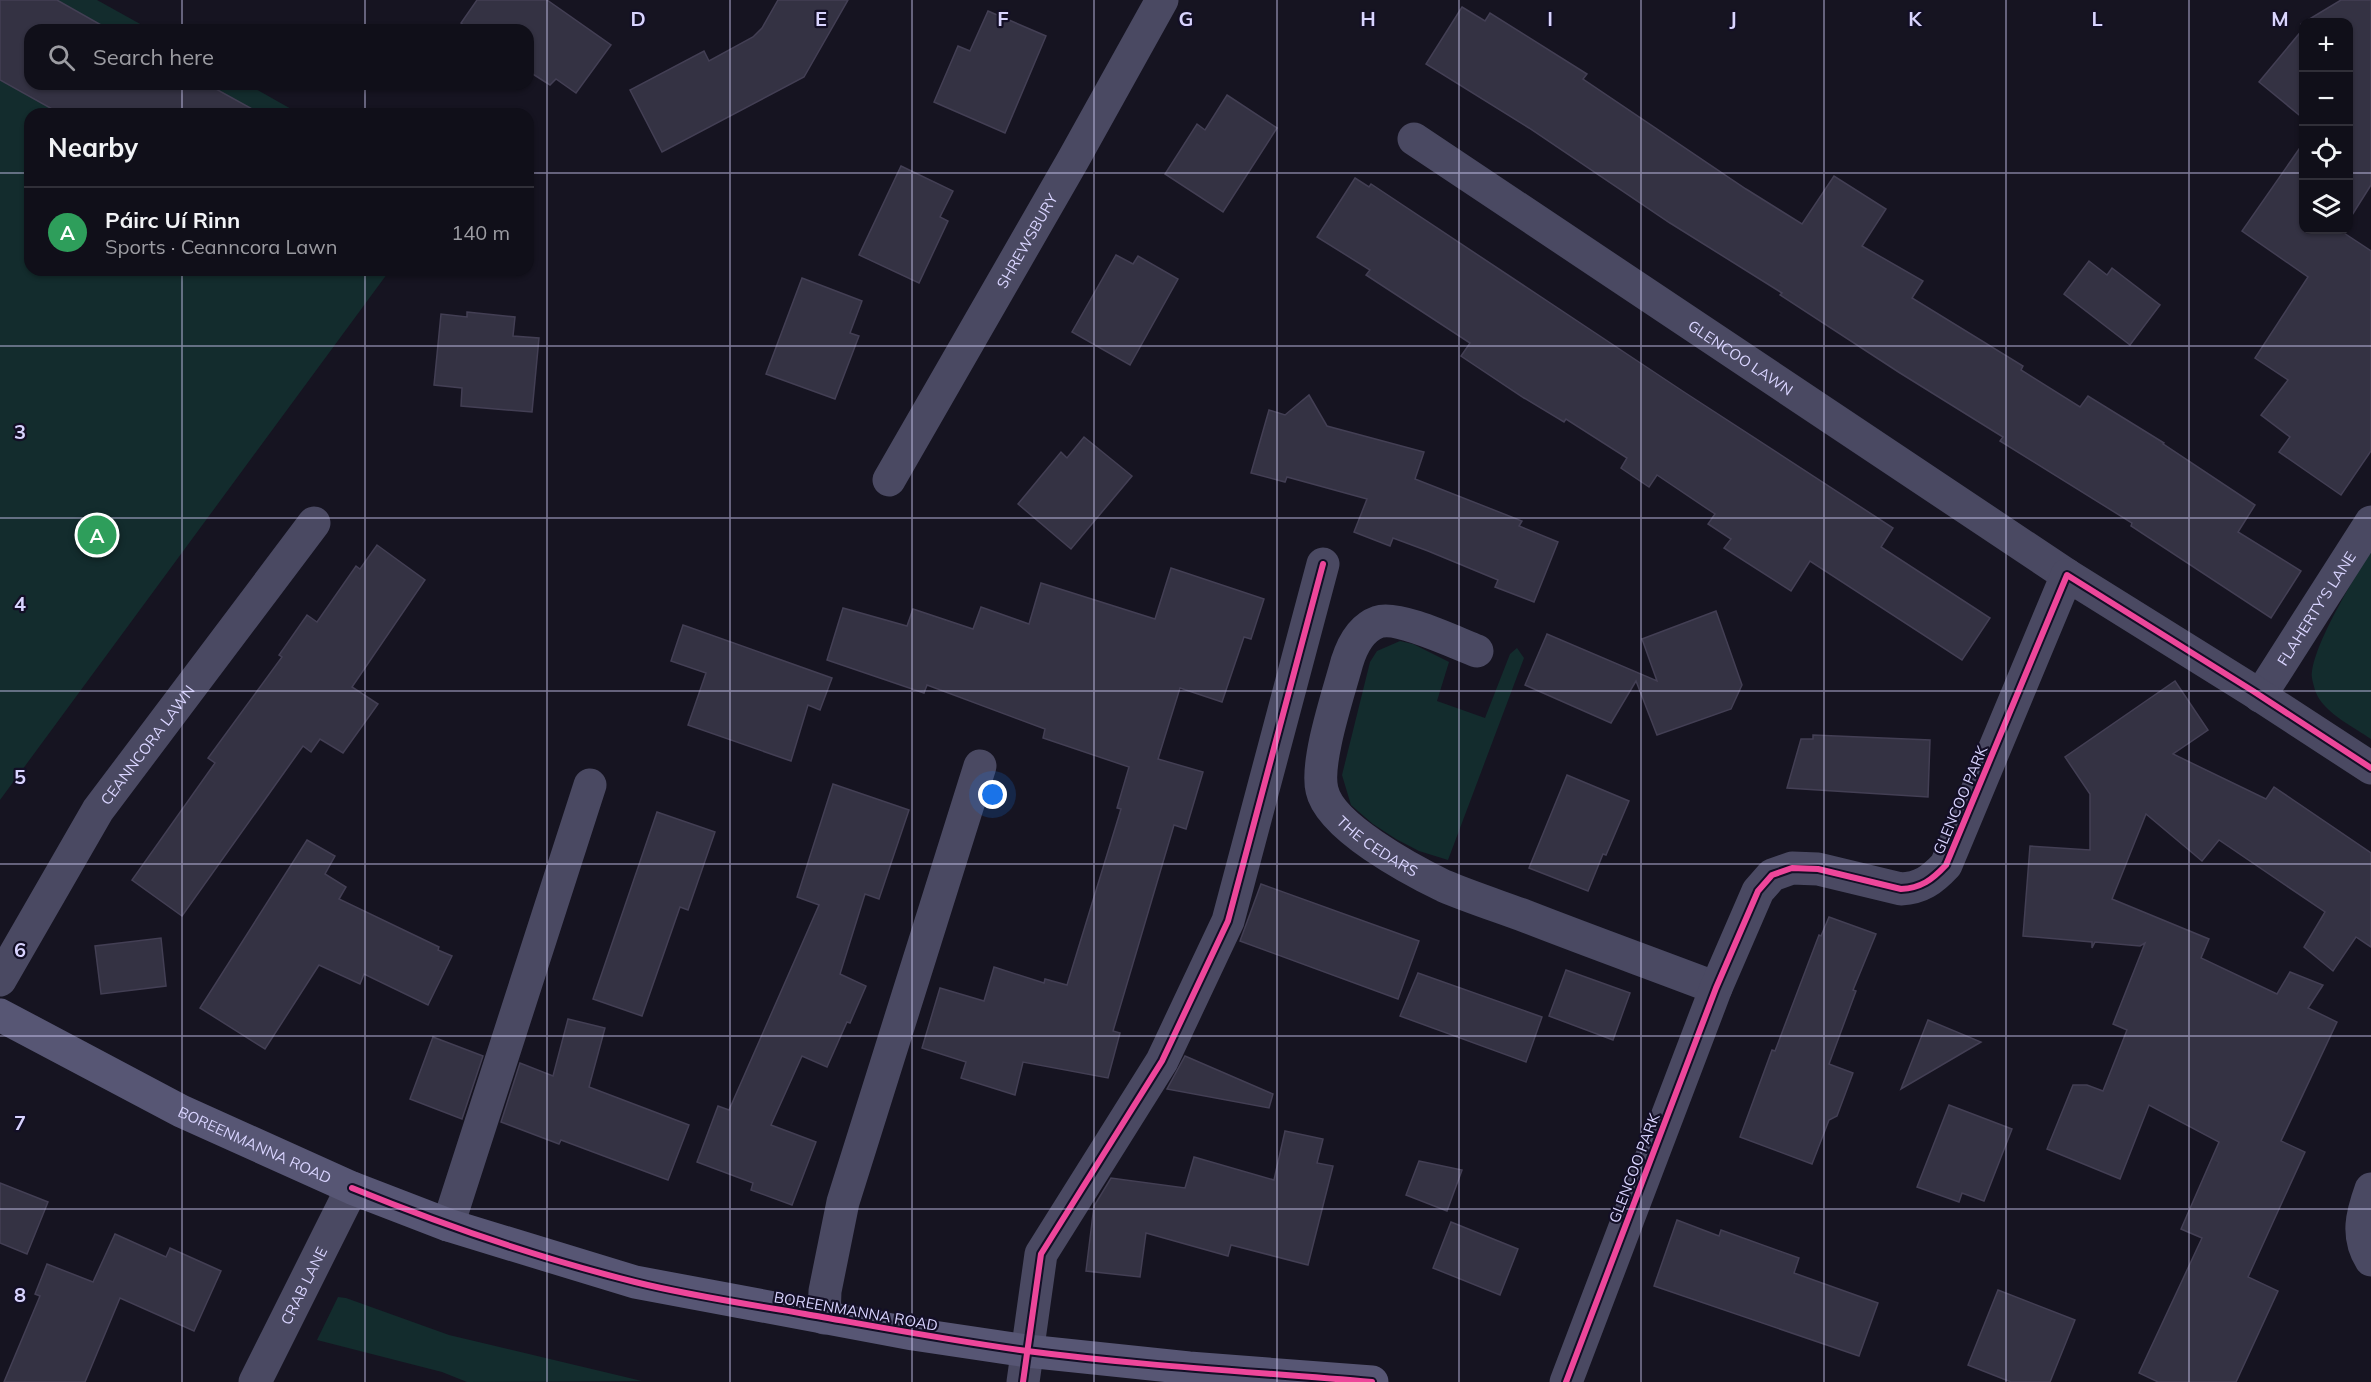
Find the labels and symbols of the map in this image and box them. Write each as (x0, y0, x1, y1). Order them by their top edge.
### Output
text: D (630, 6, 646, 31)
text: E (815, 6, 827, 31)
text: F (997, 6, 1009, 31)
text: G (1179, 6, 1193, 31)
text: H (1360, 6, 1376, 31)
text: I (1547, 6, 1553, 31)
text: J (1729, 6, 1737, 31)
text: K (1908, 6, 1922, 31)
text: L (2091, 6, 2103, 31)
text: M (2271, 6, 2289, 31)
street label: SHREWSBURY (992, 189, 1062, 292)
street label: GLENCOO LAWN (1685, 315, 1797, 399)
text: 3 (14, 419, 26, 444)
pin: A (78, 512, 116, 558)
street label: FLAHERTY'S LANE (2273, 548, 2359, 669)
text: 4 (14, 591, 26, 616)
street label: CEANNCORA LAWN (96, 681, 198, 808)
street label: GLENCOO PARK (1929, 743, 1992, 857)
text: 5 (14, 764, 26, 789)
your location (978, 780, 1007, 809)
street label: THE CEDARS (1333, 811, 1421, 880)
text: 6 (14, 937, 26, 962)
street label: BOREENMANNA ROAD (175, 1101, 335, 1187)
text: 7 (14, 1110, 26, 1135)
street label: GLENCOO PARK (1604, 1110, 1664, 1225)
street label: CRAB LANE (276, 1243, 331, 1327)
text: 8 (14, 1282, 26, 1307)
street label: BOREENMANNA ROAD (773, 1287, 939, 1335)

